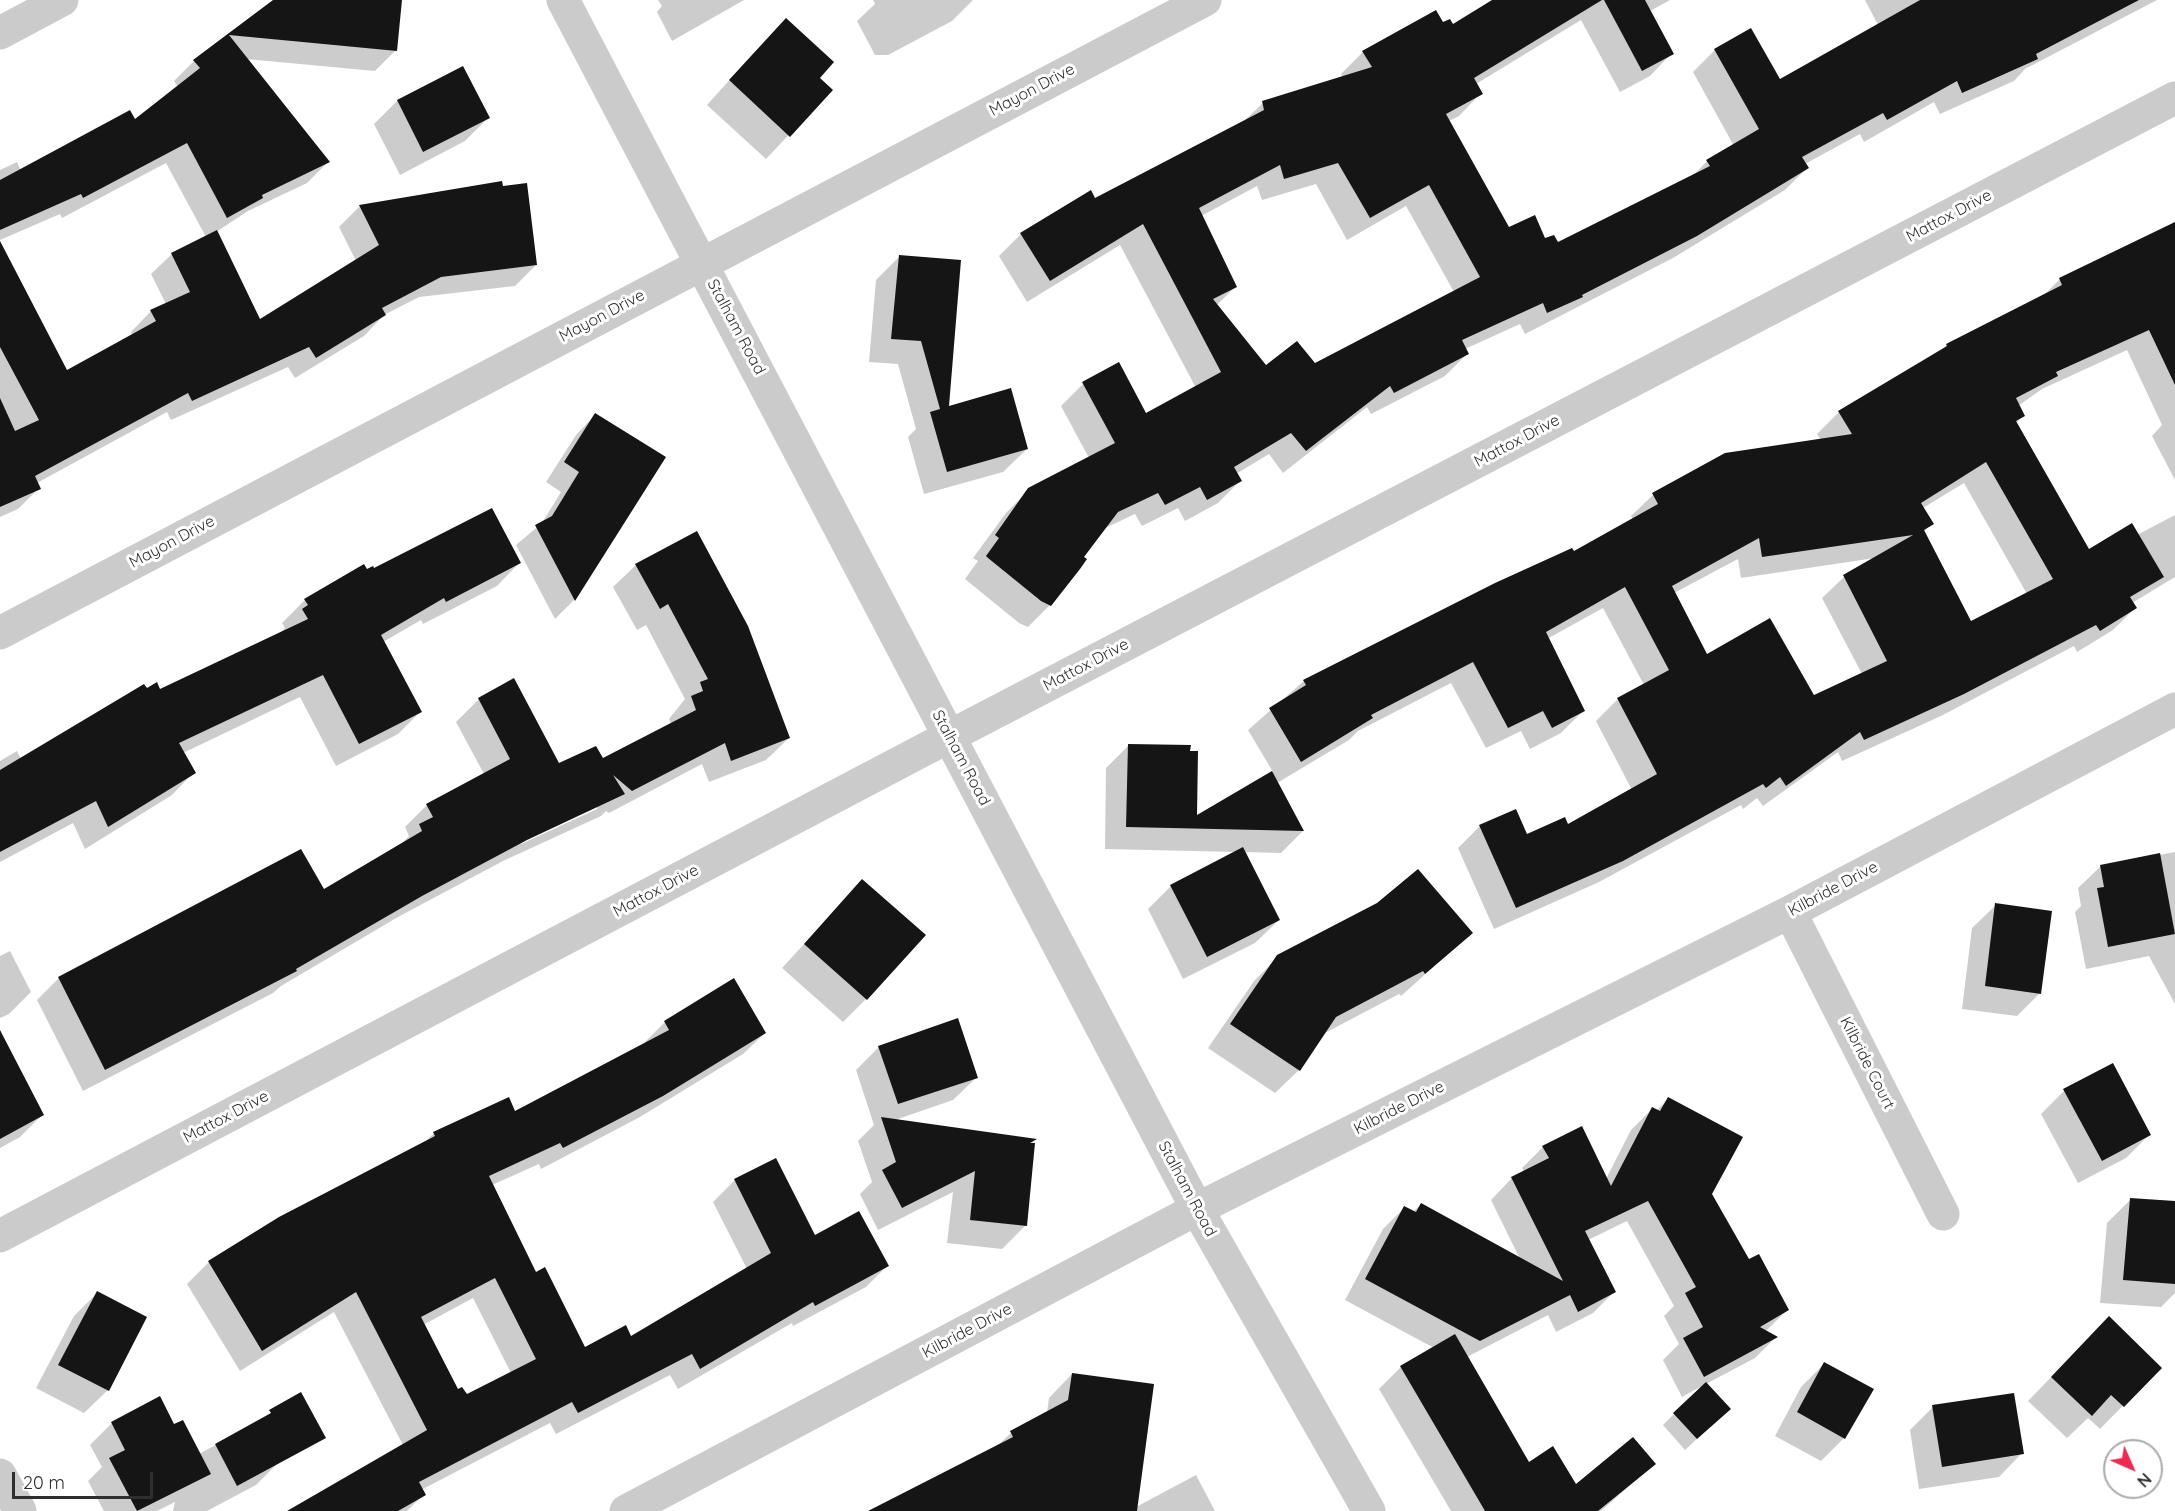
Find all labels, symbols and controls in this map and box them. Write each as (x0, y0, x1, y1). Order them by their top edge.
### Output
street label: Mayon Drive (986, 60, 1078, 120)
street label: Mattox Drive (1903, 186, 1995, 246)
street label: Stalham Road (703, 276, 769, 378)
street label: Mayon Drive (556, 286, 648, 346)
street label: Mattox Drive (1471, 411, 1563, 471)
street label: Mayon Drive (126, 512, 218, 572)
street label: Mattox Drive (1040, 635, 1132, 695)
street label: Stalham Road (928, 707, 994, 809)
street label: Kilbride Drive (1785, 857, 1881, 921)
street label: Mattox Drive (610, 861, 702, 921)
street label: Kilbride Court (1835, 1014, 1899, 1112)
street label: Kilbride Drive (1351, 1077, 1447, 1139)
street label: Mattox Drive (180, 1087, 272, 1147)
street label: Stalham Road (1154, 1138, 1220, 1240)
street label: Kilbride Drive (919, 1299, 1015, 1363)
north arrow (2103, 1439, 2163, 1499)
scale bar (15, 1460, 156, 1498)
text: N (2133, 1469, 2156, 1492)
text: 20 m (23, 1471, 65, 1494)

